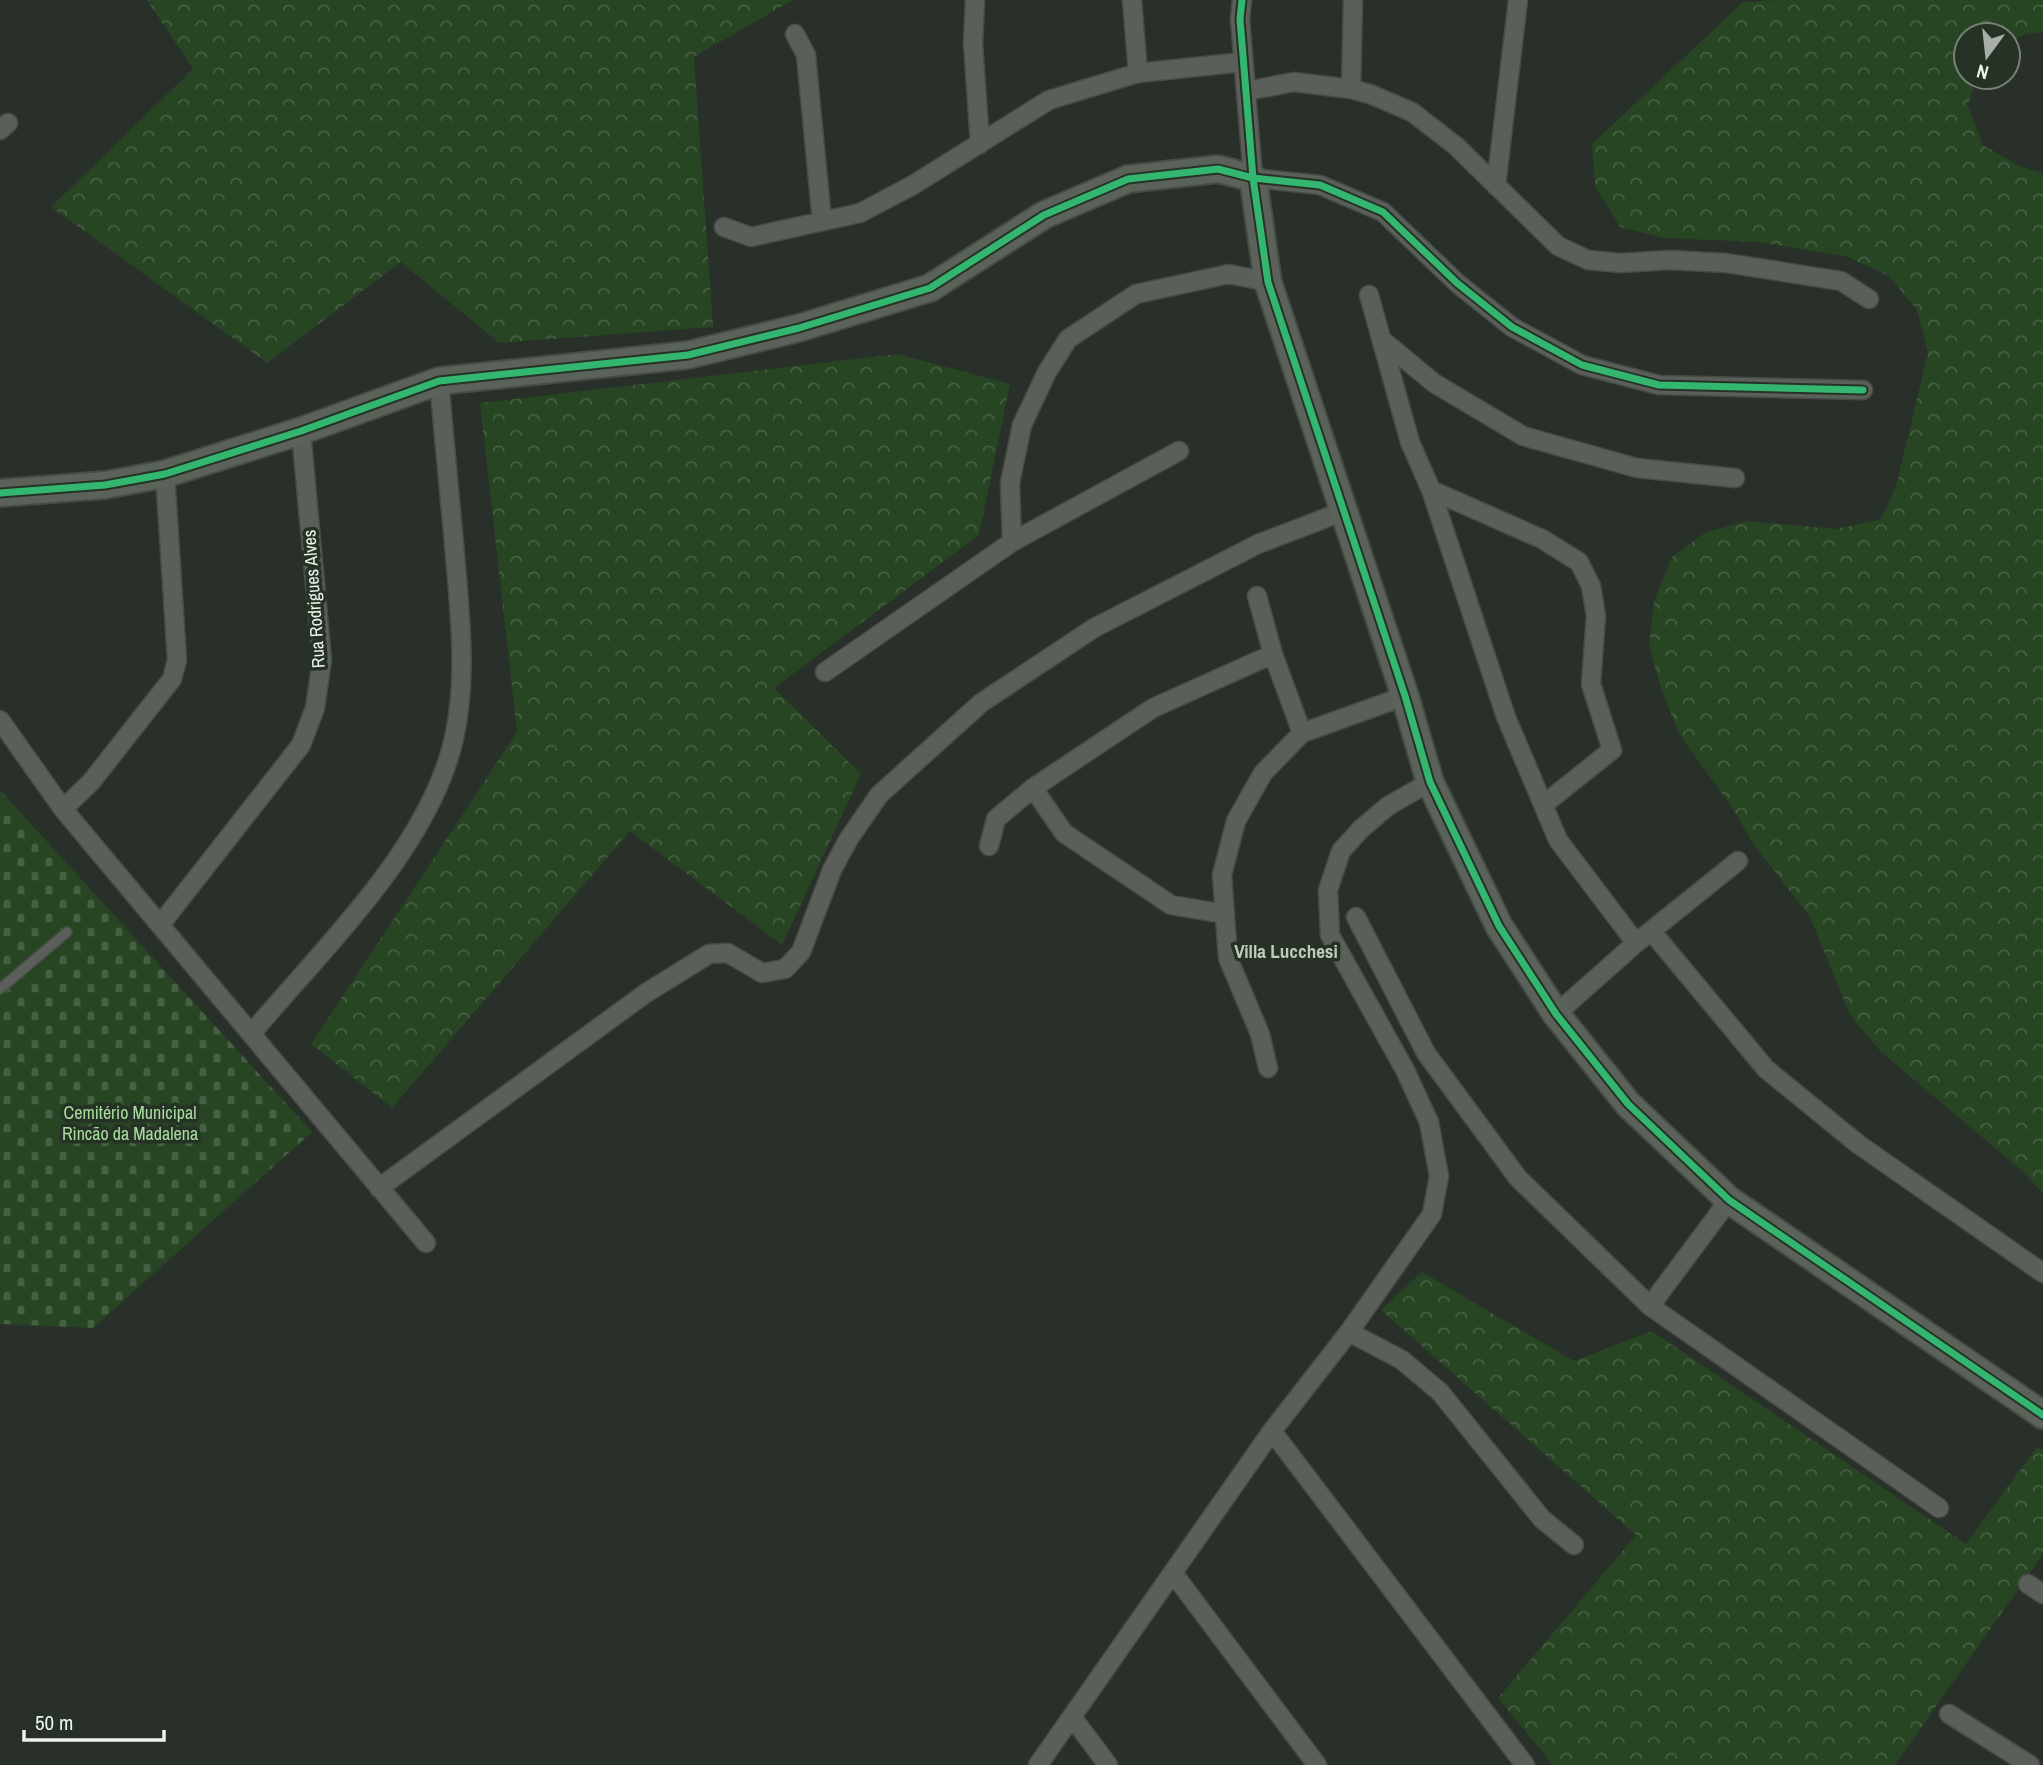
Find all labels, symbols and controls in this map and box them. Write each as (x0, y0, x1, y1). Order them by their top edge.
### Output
north arrow (1952, 21, 2022, 91)
text: N (1974, 58, 1991, 86)
street label: Rua Rodrigues Alves (296, 529, 331, 669)
district label: Villa Lucchesi (1234, 938, 1338, 964)
park label: Cemitério Municipal Rincão da Madalena (62, 1100, 198, 1146)
scale bar (24, 1698, 164, 1742)
text: 50 m (35, 1708, 73, 1737)

